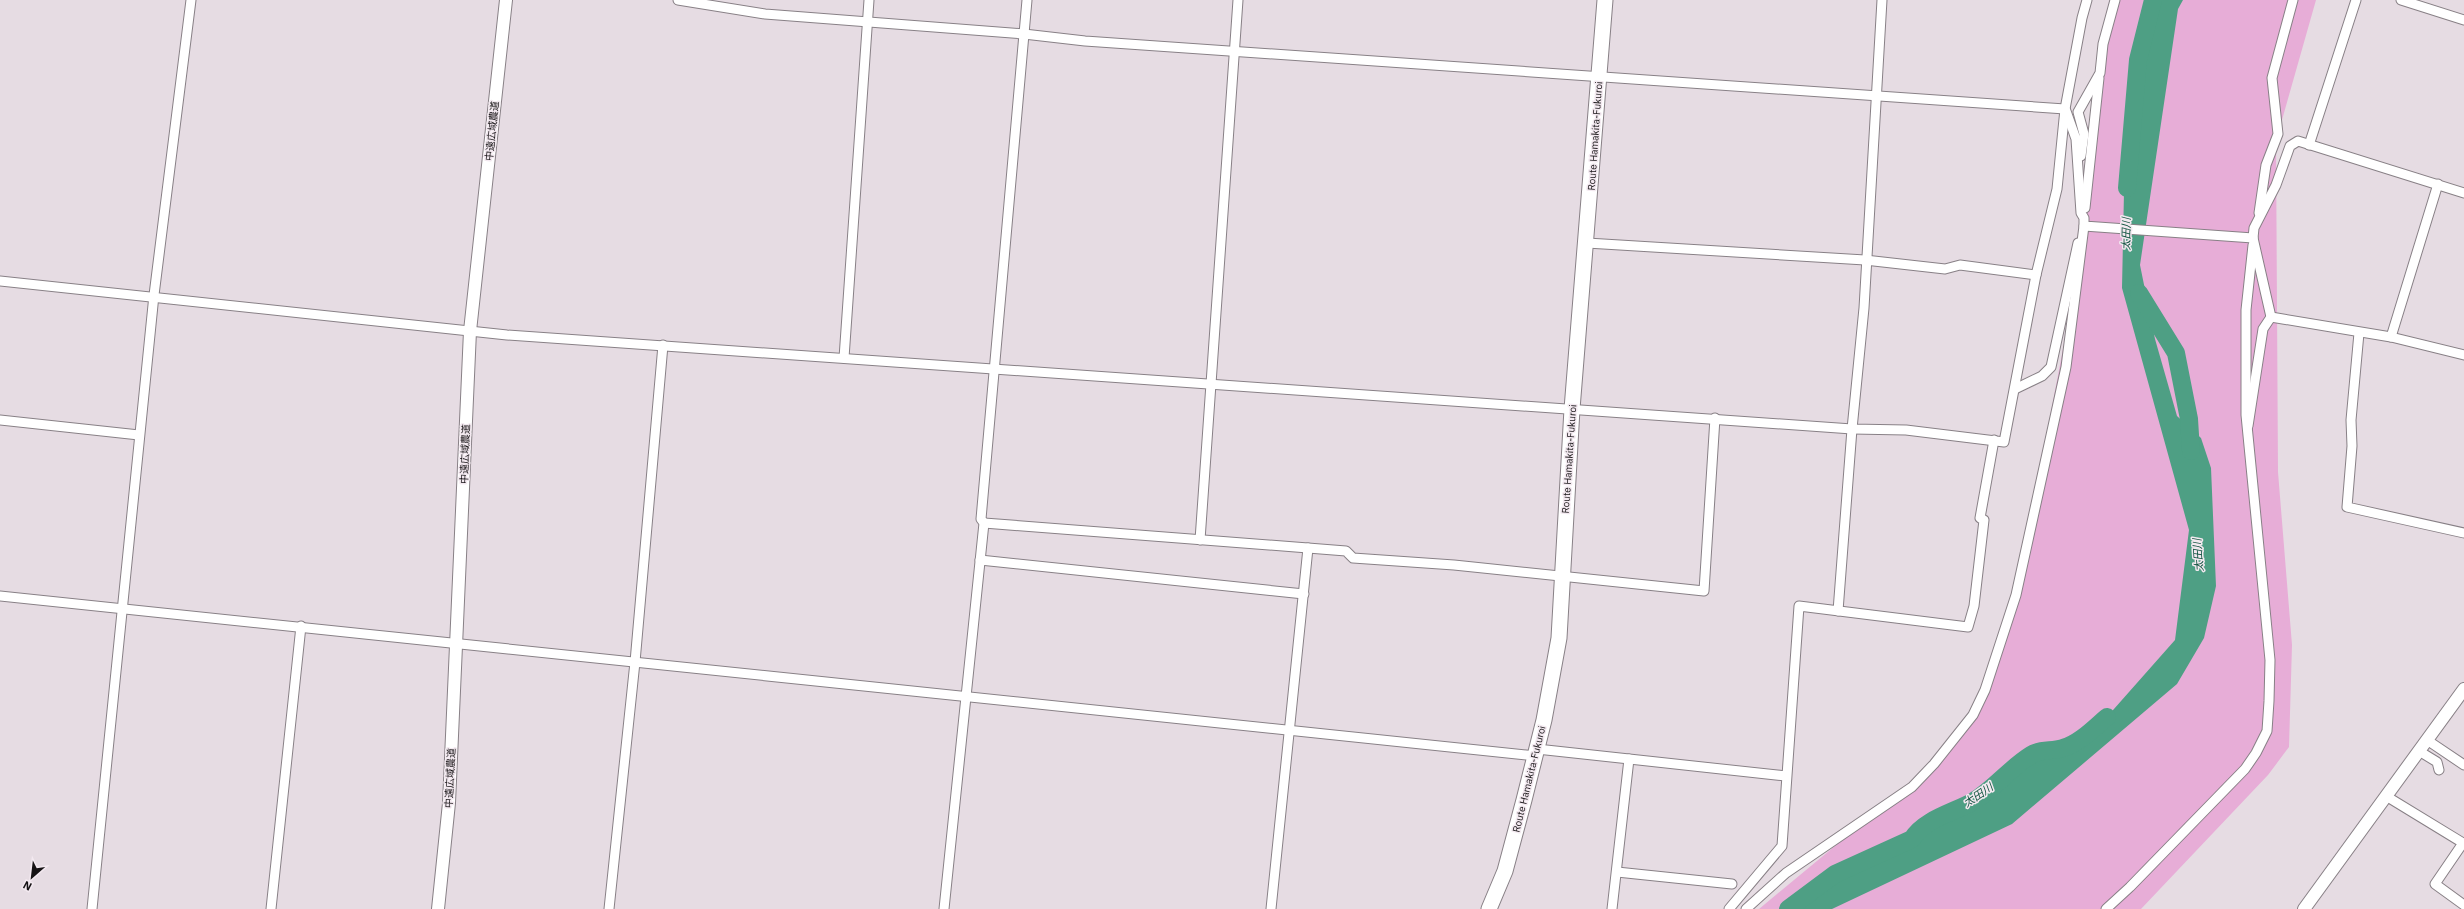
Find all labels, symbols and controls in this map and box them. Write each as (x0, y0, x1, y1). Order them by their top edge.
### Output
street label: Route Hamakita-Fukuroi (1585, 81, 1605, 191)
street label: 中遠広域農道 (482, 100, 502, 162)
water label: 太田川 (2119, 216, 2133, 251)
street label: Route Hamakita-Fukuroi (1559, 404, 1579, 514)
street label: 中遠広域農道 (457, 424, 473, 484)
water label: 太田川 (2190, 537, 2206, 572)
street label: Route Hamakita-Fukuroi (1509, 724, 1549, 834)
street label: 中遠広域農道 (442, 748, 458, 808)
water label: 太田川 (1960, 779, 1996, 810)
north arrow (12, 857, 52, 897)
text: N (20, 878, 34, 894)

